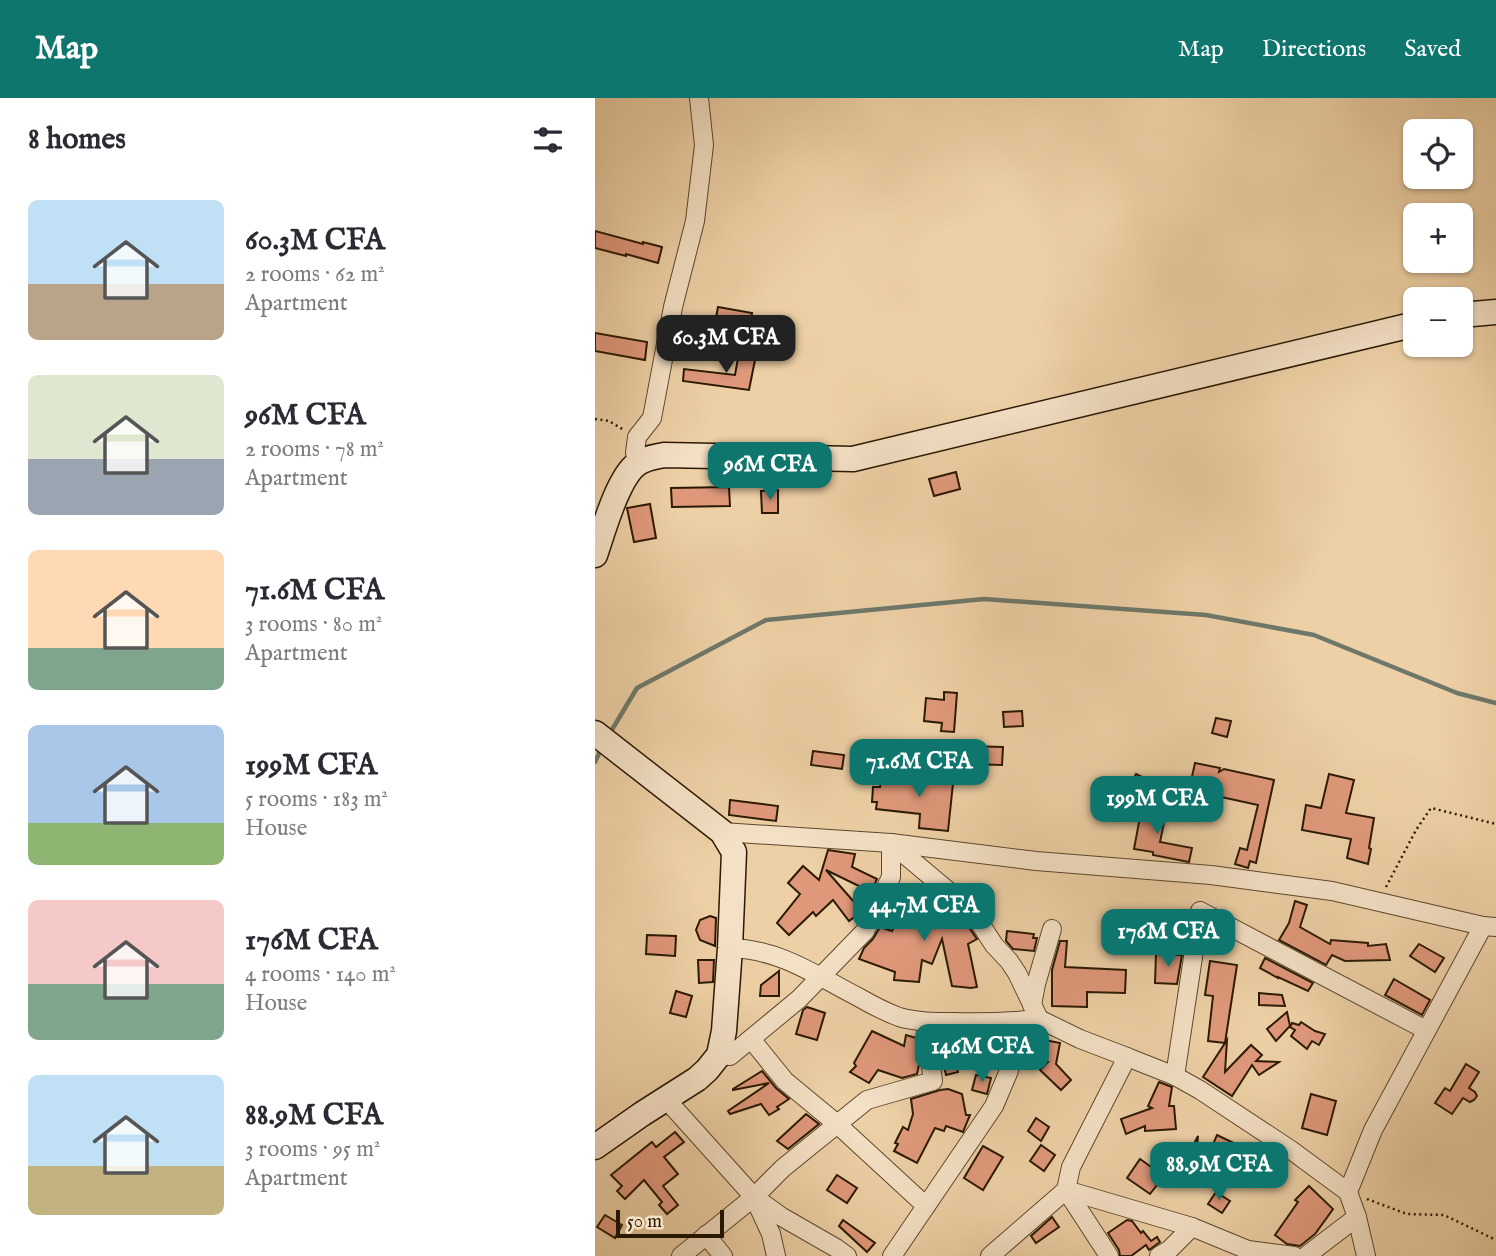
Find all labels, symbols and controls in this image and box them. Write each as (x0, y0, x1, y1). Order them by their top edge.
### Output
text: Map (35, 28, 98, 70)
text: Map (1178, 34, 1224, 65)
text: Directions (1262, 34, 1366, 65)
text: Saved (1404, 34, 1461, 65)
map controls (1403, 119, 1473, 357)
button: locate (1403, 119, 1473, 189)
text: 8 homes (28, 121, 126, 159)
icon: filters (529, 121, 567, 159)
button: + (1403, 203, 1473, 273)
text: 60.3M CFA (245, 222, 385, 260)
icon: home (84, 228, 168, 312)
text: 2 rooms · 62 m² (245, 260, 385, 289)
button: − (1403, 287, 1473, 357)
text: Apartment (245, 289, 348, 318)
pin: 60.3M CFA (646, 316, 806, 375)
text: 60.3M CFA (672, 323, 780, 352)
text: 96M CFA (245, 397, 365, 435)
icon: home (84, 403, 168, 487)
text: 2 rooms · 78 m² (245, 435, 384, 464)
pin: 96M CFA (705, 442, 835, 502)
text: 96M CFA (724, 450, 816, 479)
text: Apartment (245, 464, 348, 493)
text: 71.6M CFA (245, 572, 384, 610)
icon: home (84, 578, 168, 662)
text: 3 rooms · 80 m² (245, 610, 382, 639)
text: Apartment (245, 639, 348, 668)
pin: 71.6M CFA (839, 740, 999, 799)
text: 199M CFA (245, 747, 377, 785)
text: 71.6M CFA (866, 747, 972, 776)
icon: home (84, 753, 168, 837)
pin: 199M CFA (1085, 776, 1229, 836)
text: 199M CFA (1106, 784, 1208, 813)
text: 5 rooms · 183 m² (245, 785, 388, 814)
text: House (245, 814, 307, 843)
pin: 44.7M CFA (844, 884, 1004, 943)
text: 44.7M CFA (869, 891, 979, 920)
pin: 176M CFA (1096, 910, 1240, 969)
text: 176M CFA (1117, 917, 1219, 946)
text: 176M CFA (245, 922, 378, 960)
icon: home (84, 928, 168, 1012)
text: 4 rooms · 140 m² (245, 960, 396, 989)
text: House (245, 989, 307, 1018)
pin: 146M CFA (910, 1024, 1054, 1084)
text: 146M CFA (931, 1032, 1033, 1061)
text: 88.9M CFA (245, 1097, 383, 1135)
icon: home (84, 1103, 168, 1187)
text: 3 rooms · 95 m² (245, 1135, 380, 1164)
pin: 88.9M CFA (1139, 1142, 1299, 1202)
text: 88.9M CFA (1166, 1150, 1272, 1179)
text: Apartment (245, 1164, 348, 1193)
scale bar (616, 1207, 725, 1239)
text: 50 m (627, 1210, 662, 1234)

